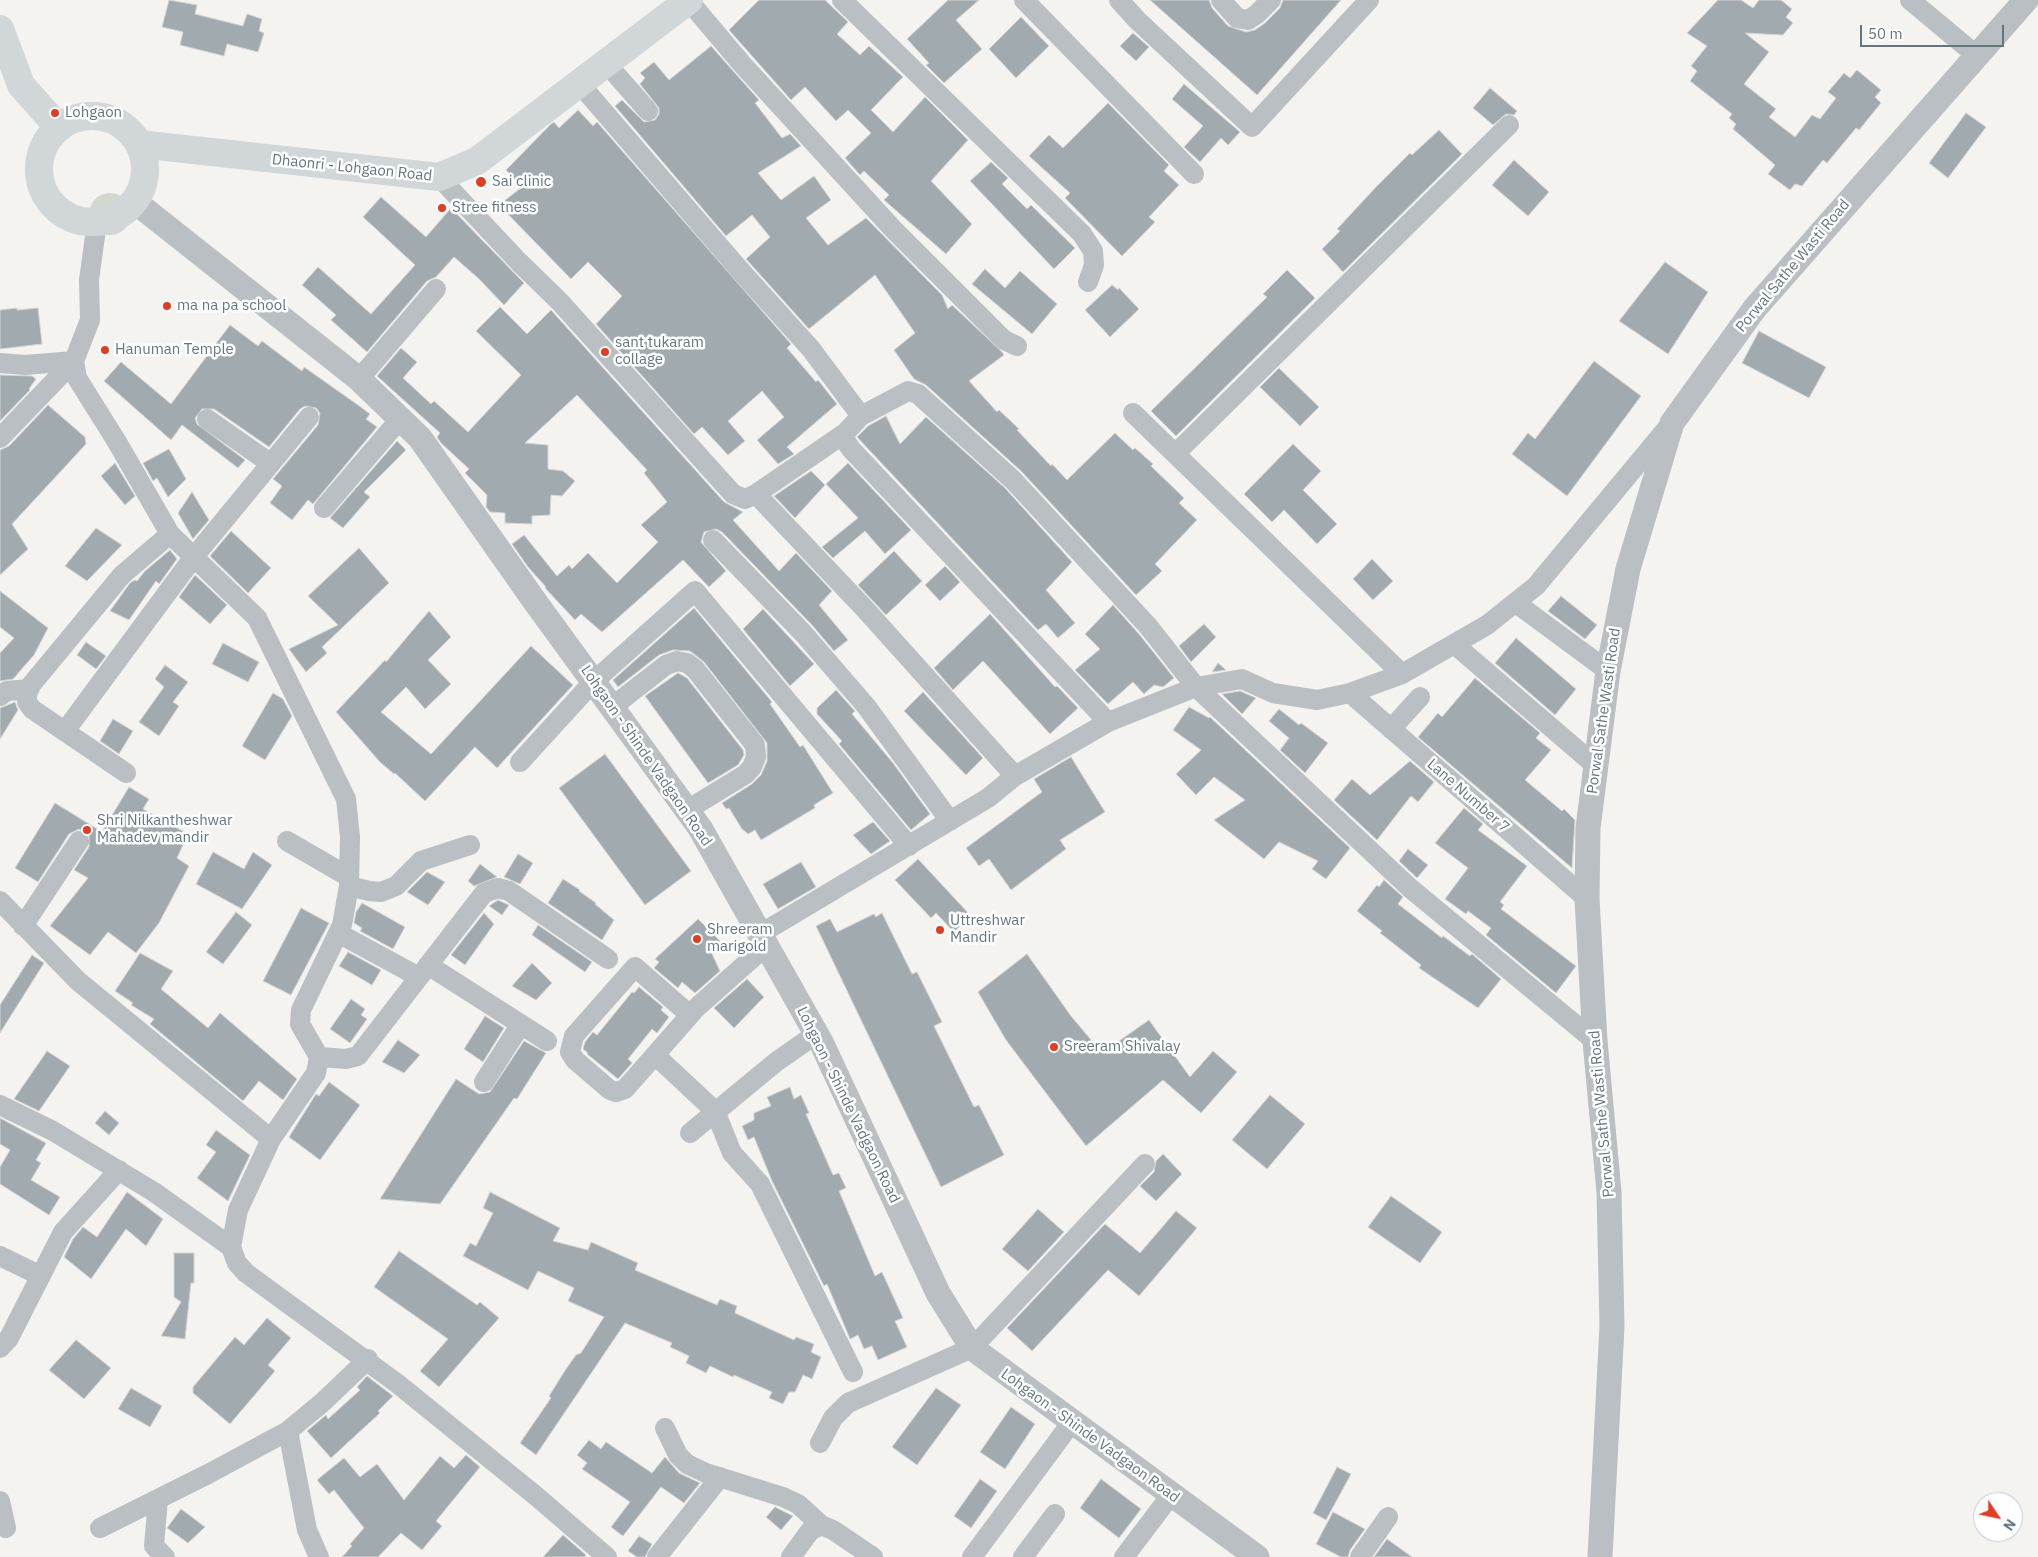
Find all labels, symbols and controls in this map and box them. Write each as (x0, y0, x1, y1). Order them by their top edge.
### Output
scale bar (1863, 15, 2007, 47)
text: 50 m (1868, 24, 1903, 43)
place label: Lohgaon (65, 104, 122, 122)
marker: Lohgaon (49, 107, 61, 119)
street label: Dhaonri - Lohgaon Road (271, 151, 433, 185)
place label: Sai clinic (492, 173, 551, 191)
marker: Sai clinic (474, 175, 488, 189)
street label: Porwal Sathe Wasti Road (1732, 196, 1854, 336)
place label: Stree fitness (452, 199, 536, 217)
marker: Stree fitness (436, 202, 448, 214)
place label: ma na pa school (177, 297, 286, 315)
marker: ma na pa school (161, 300, 173, 312)
place label: sant tukaram collage (615, 334, 704, 369)
place label: Hanuman Temple (115, 341, 234, 359)
marker: Hanuman Temple (99, 344, 111, 356)
marker: sant tukaram collage (599, 346, 611, 358)
street label: Porwal Sathe Wasti Road (1583, 627, 1625, 795)
street label: Lohgaon - Shinde Vadgaon Road (577, 662, 715, 850)
street label: Lane Number 7 (1423, 755, 1513, 837)
place label: Shri Nilkantheshwar Mahadev mandir (97, 812, 232, 847)
marker: Shri Nilkantheshwar Mahadev mandir (81, 824, 93, 836)
place label: Uttreshwar Mandir (950, 912, 1025, 947)
place label: Shreeram marigold (707, 921, 773, 956)
marker: Uttreshwar Mandir (934, 924, 946, 936)
marker: Shreeram marigold (691, 933, 703, 945)
street label: Lohgaon - Shinde Vadgaon Road (792, 1004, 904, 1206)
street label: Porwal Sathe Wasti Road (1586, 1030, 1618, 1198)
place label: Sreeram Shivalay (1064, 1038, 1180, 1056)
marker: Sreeram Shivalay (1048, 1041, 1060, 1053)
street label: Lohgaon - Shinde Vadgaon Road (997, 1365, 1183, 1507)
north arrow (1973, 1492, 2023, 1542)
text: N (1999, 1516, 2020, 1534)

